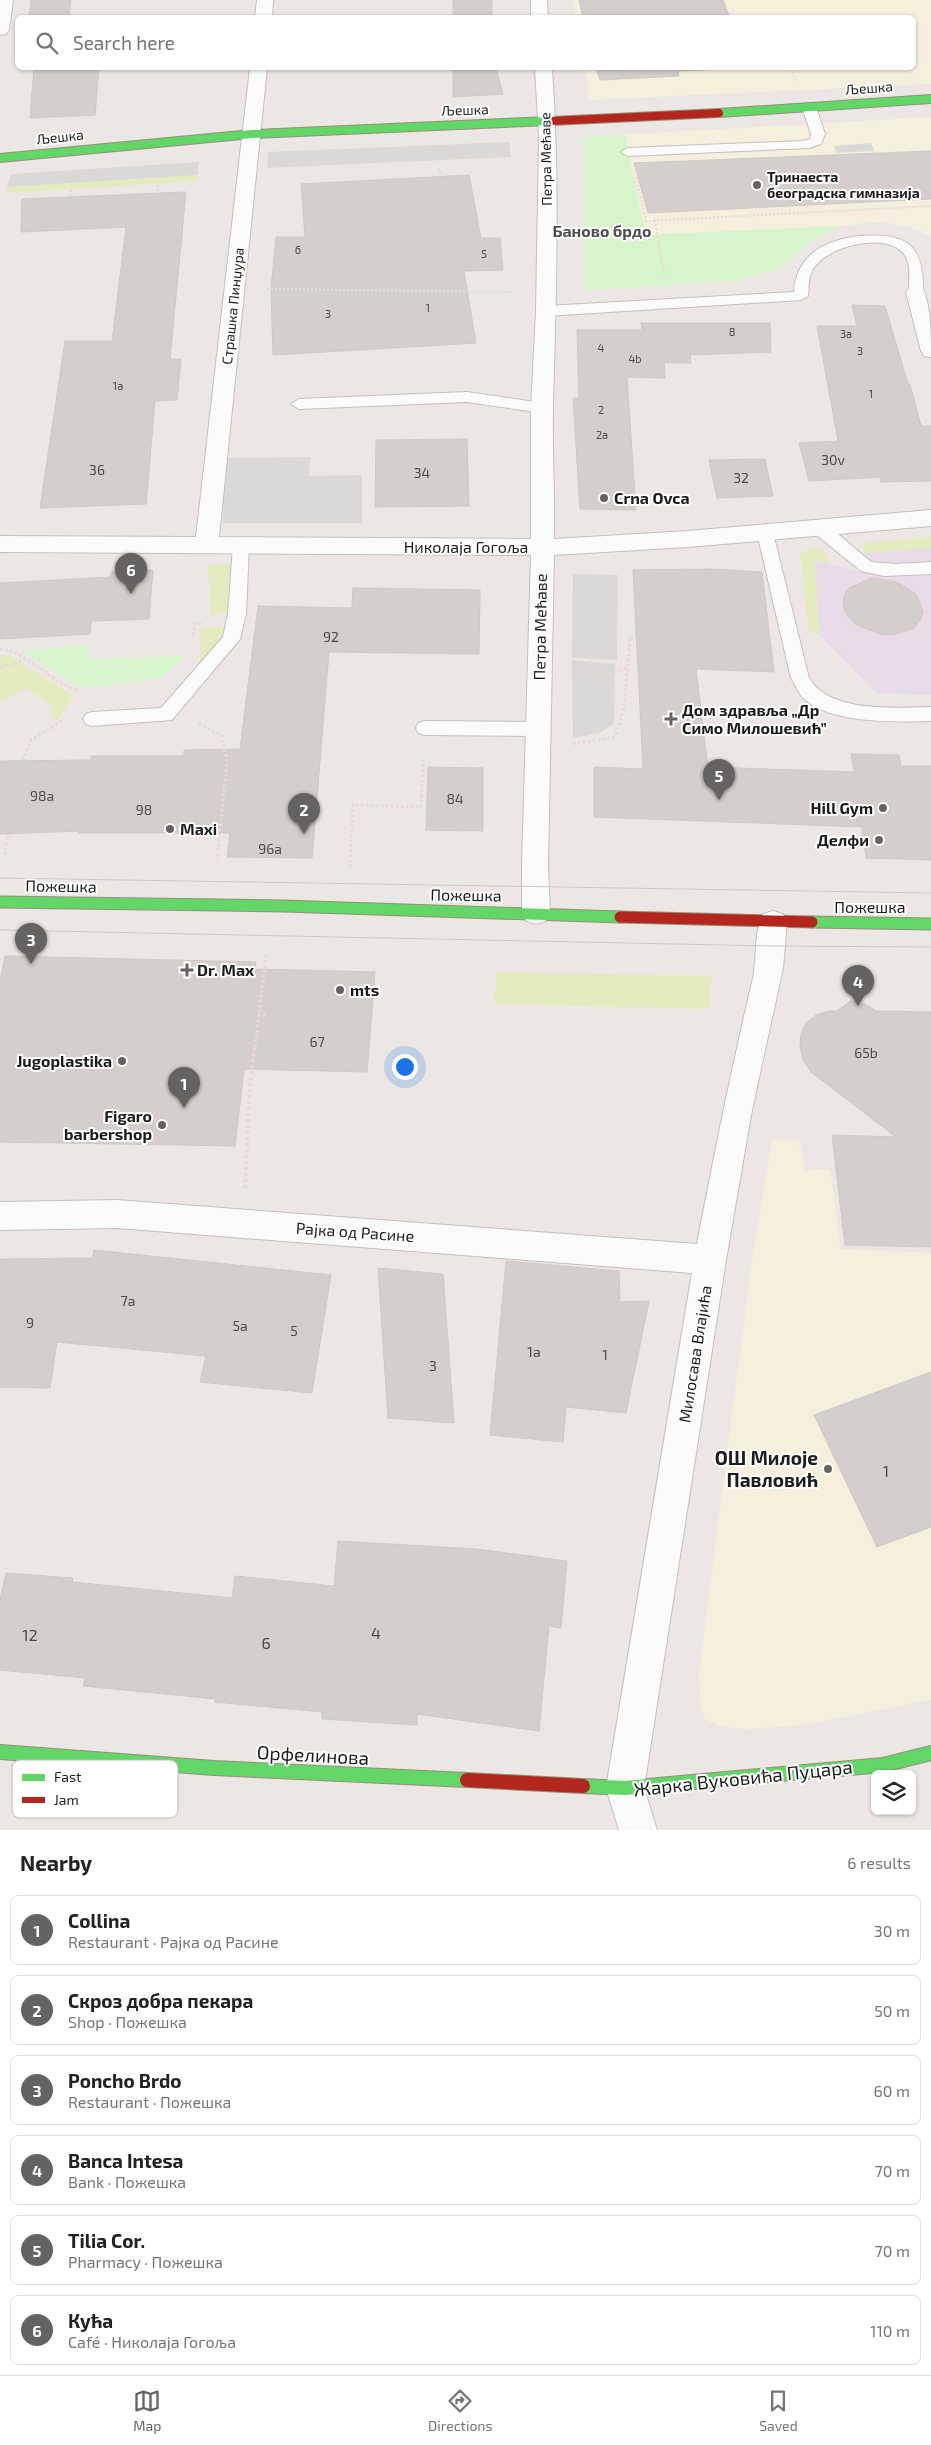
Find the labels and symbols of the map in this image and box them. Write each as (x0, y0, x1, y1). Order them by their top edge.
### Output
street label: Љешка (845, 77, 893, 98)
street label: Љешка (441, 100, 489, 119)
street label: Петра Мећаве (536, 112, 555, 206)
street label: Љешка (35, 126, 85, 147)
place label: Тринаеста београдска гимназија (767, 168, 920, 201)
marker: Тринаеста београдска гимназија (751, 179, 763, 191)
district label: Баново брдо (552, 221, 652, 240)
house number: 6 (295, 243, 301, 256)
street label: Страшка Пинџура (218, 247, 247, 365)
house number: 5 (481, 247, 487, 260)
house number: 1 (426, 301, 430, 314)
house number: 3 (325, 307, 331, 320)
house number: 8 (729, 325, 735, 338)
house number: 3a (840, 327, 852, 340)
house number: 4 (598, 341, 605, 354)
house number: 3 (857, 344, 863, 357)
house number: 4b (628, 352, 642, 365)
house number: 1a (113, 379, 123, 392)
house number: 1 (869, 387, 873, 400)
house number: 2 (598, 403, 604, 416)
house number: 2a (596, 428, 608, 441)
house number: 30v (821, 451, 845, 468)
house number: 36 (89, 461, 105, 478)
house number: 34 (414, 464, 430, 481)
house number: 32 (733, 469, 749, 486)
place label: Crna Ovca (614, 488, 690, 507)
marker: Crna Ovca (598, 492, 610, 504)
street label: Николаја Гогоља (404, 537, 528, 557)
pin: 6 (115, 553, 147, 594)
street label: Петра Мећаве (529, 573, 550, 681)
house number: 92 (323, 628, 339, 645)
place label: Дом здравља „Др Симо Милошевић” (682, 700, 827, 737)
marker: Дом здравља „Др Симо Милошевић” (664, 712, 678, 726)
pin: 5 (703, 759, 735, 800)
house number: 98a (30, 787, 54, 804)
house number: 84 (446, 790, 464, 807)
pin: 2 (288, 793, 320, 834)
place label: Hill Gym (810, 798, 873, 818)
house number: 98 (136, 801, 152, 818)
marker: Hill Gym (877, 802, 889, 814)
place label: Maxi (180, 819, 217, 838)
marker: Maxi (164, 823, 176, 835)
place label: Делфи (817, 830, 869, 849)
marker: Делфи (873, 834, 885, 846)
house number: 96a (258, 840, 282, 857)
street label: Пожешка (25, 875, 97, 896)
street label: Пожешка (430, 884, 502, 905)
street label: Пожешка (834, 897, 906, 916)
pin: 3 (15, 923, 47, 964)
place label: Dr. Max (197, 960, 254, 979)
marker: Dr. Max (181, 964, 193, 976)
pin: 4 (842, 965, 874, 1006)
place label: mts (350, 980, 379, 999)
marker: mts (334, 984, 346, 996)
house number: 67 (309, 1033, 325, 1050)
house number: 65b (854, 1044, 878, 1061)
place label: Jugoplastika (16, 1051, 112, 1070)
your location (392, 1054, 418, 1080)
marker: Jugoplastika (116, 1055, 128, 1067)
pin: 1 (168, 1067, 200, 1108)
place label: Figaro barbershop (64, 1106, 152, 1143)
marker: Figaro barbershop (156, 1119, 168, 1131)
street label: Рајка од Расине (295, 1218, 415, 1246)
street label: Милосава Влајића (674, 1284, 716, 1424)
house number: 7a (121, 1292, 135, 1309)
house number: 9 (26, 1314, 34, 1331)
house number: 5a (232, 1317, 248, 1334)
house number: 5 (290, 1322, 298, 1339)
house number: 1a (527, 1343, 541, 1360)
house number: 1 (602, 1346, 608, 1363)
house number: 3 (429, 1357, 437, 1374)
place label: ОШ Милоје Павловић (715, 1446, 818, 1491)
house number: 1 (883, 1461, 889, 1480)
marker: ОШ Милоје Павловић (822, 1463, 834, 1475)
house number: 4 (371, 1623, 381, 1642)
house number: 12 (22, 1625, 38, 1644)
house number: 6 (261, 1633, 271, 1652)
street label: Орфелинова (256, 1740, 370, 1769)
street label: Жарка Вуковића Пуцара (632, 1755, 854, 1801)
legend (12, 1760, 178, 1818)
text: Fast (54, 1768, 81, 1785)
text: Jam (54, 1791, 79, 1808)

